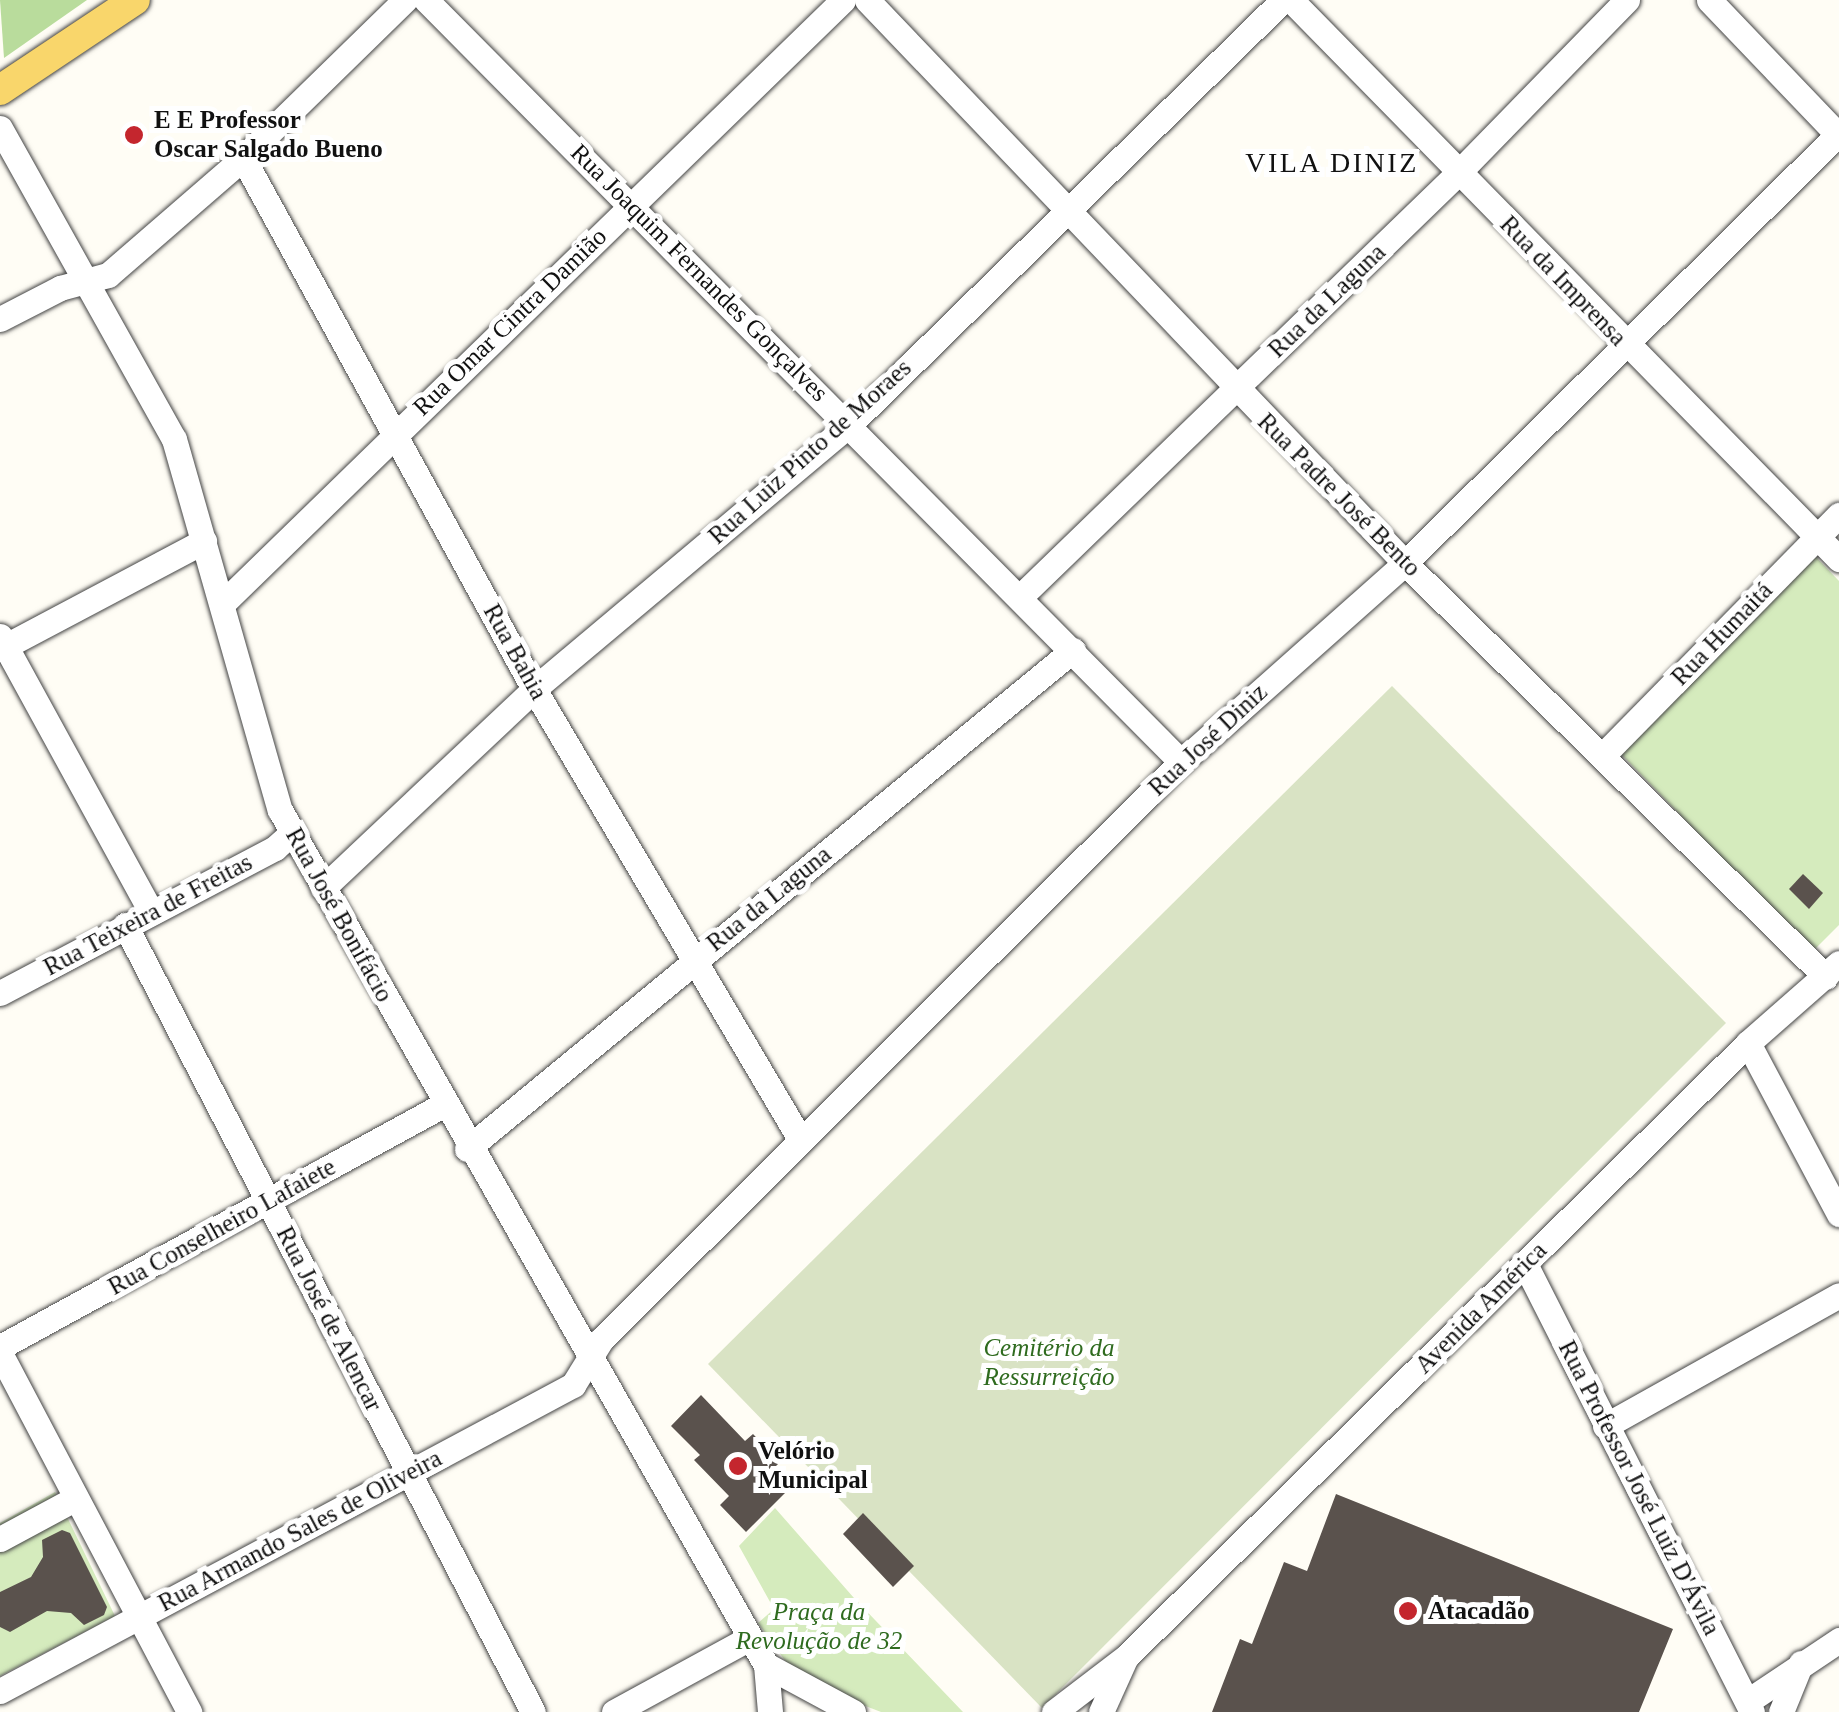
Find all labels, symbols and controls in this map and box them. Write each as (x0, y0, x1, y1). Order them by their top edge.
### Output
place label: E E Professor Oscar Salgado Bueno (154, 106, 383, 165)
marker: E E Professor Oscar Salgado Bueno (123, 124, 145, 146)
street label: Rua Joaquim Fernandes Gonçalves (564, 138, 834, 408)
district label: VILA DINIZ (1244, 146, 1420, 180)
street label: Rua da Imprensa (1493, 210, 1633, 352)
street label: Rua Omar Cintra Damião (407, 222, 613, 422)
street label: Rua da Laguna (1262, 238, 1392, 364)
street label: Rua Luiz Pinto de Moraes (702, 353, 918, 551)
street label: Rua Padre José Bento (1251, 407, 1427, 583)
street label: Rua Humaitá (1665, 576, 1779, 692)
street label: Rua Bahia (476, 599, 554, 705)
street label: Rua José Diniz (1142, 677, 1274, 803)
street label: Rua José Bonifácio (279, 823, 399, 1007)
street label: Rua da Laguna (701, 840, 837, 958)
street label: Rua Teixeira de Freitas (38, 847, 258, 983)
street label: Rua Conselheiro Lafaiete (103, 1152, 341, 1302)
street label: Rua José de Alencar (269, 1221, 389, 1417)
street label: Avenida América (1408, 1235, 1554, 1381)
park label: Cemitério da Ressurreição (983, 1334, 1115, 1393)
street label: Rua Professor José Luiz D'Ávila (1551, 1336, 1727, 1640)
place label: Velório Municipal (758, 1437, 868, 1496)
street label: Rua Armando Sales de Oliveira (153, 1443, 447, 1619)
marker: Velório Municipal (727, 1455, 749, 1477)
place label: Atacadão (1428, 1596, 1529, 1626)
park label: Praça da Revolução de 32 (736, 1598, 902, 1657)
marker: Atacadão (1397, 1600, 1419, 1622)

